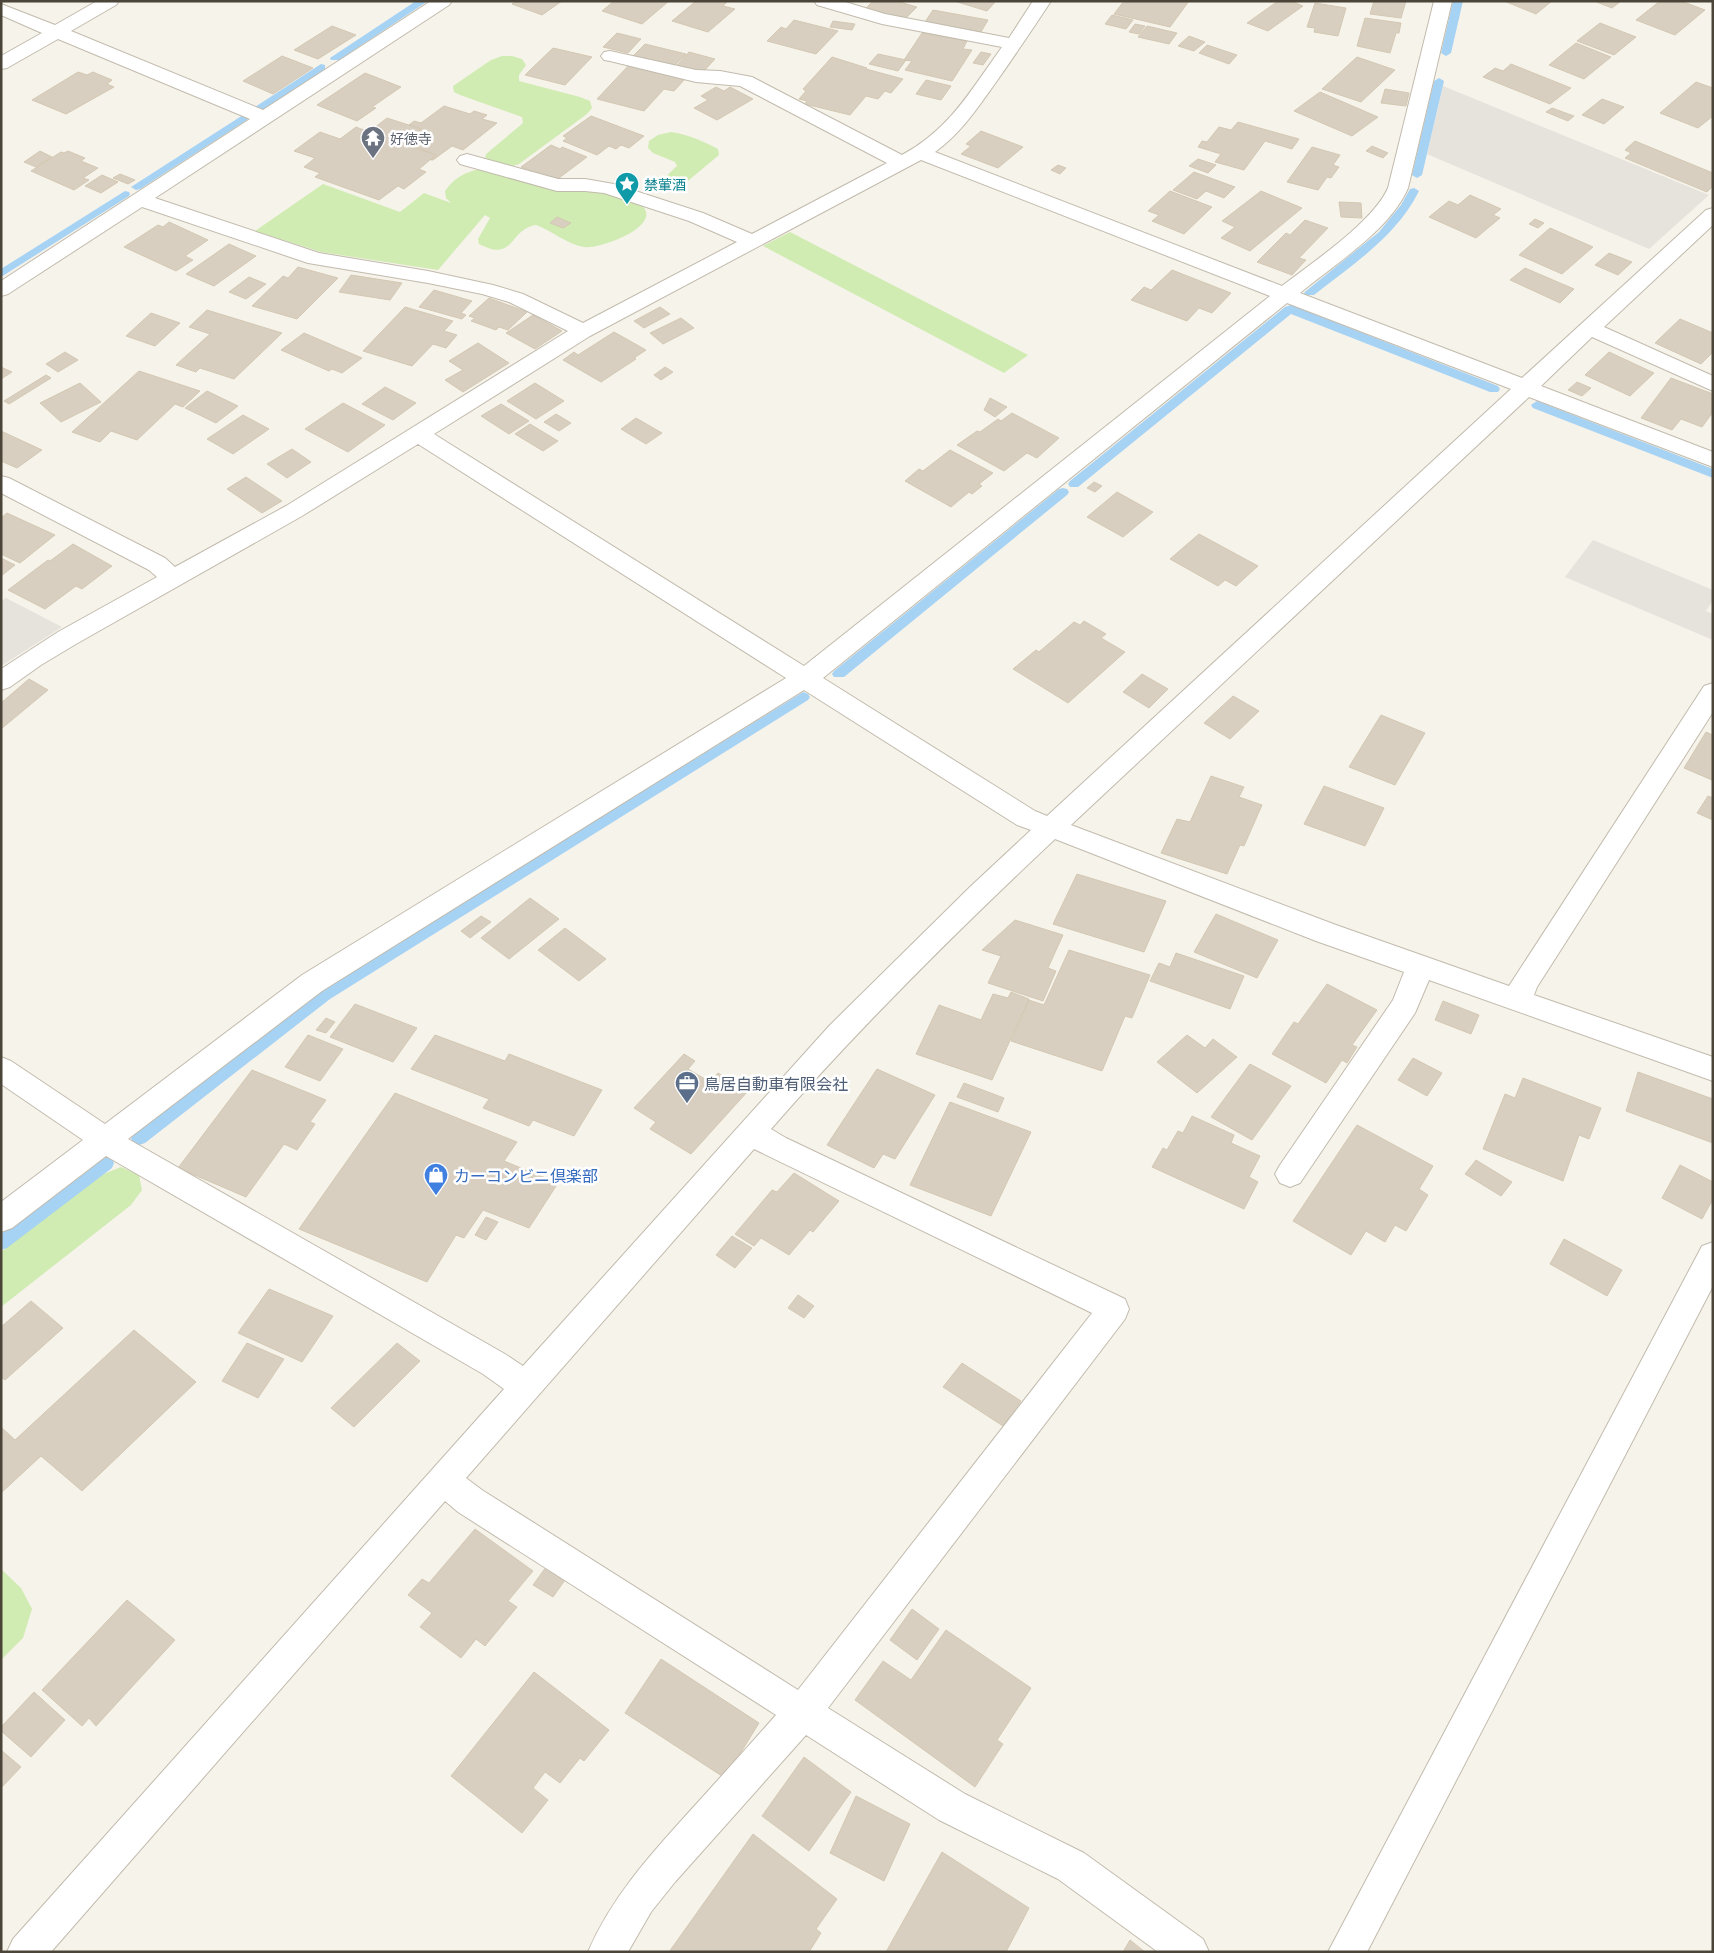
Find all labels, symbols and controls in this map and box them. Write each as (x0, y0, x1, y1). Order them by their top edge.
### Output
temple icon: 好徳寺 (360, 125, 386, 159)
place label: 好徳寺 (390, 130, 432, 147)
place icon: 禁葷酒 (614, 171, 640, 205)
place label: 禁葷酒 (644, 176, 686, 193)
office icon: 鳥居自動車有限会社 (674, 1070, 700, 1104)
place label: 鳥居自動車有限会社 (704, 1074, 848, 1093)
shop icon: カーコンビニ倶楽部 (423, 1162, 449, 1196)
place label: カーコンビニ倶楽部 (454, 1166, 598, 1185)

